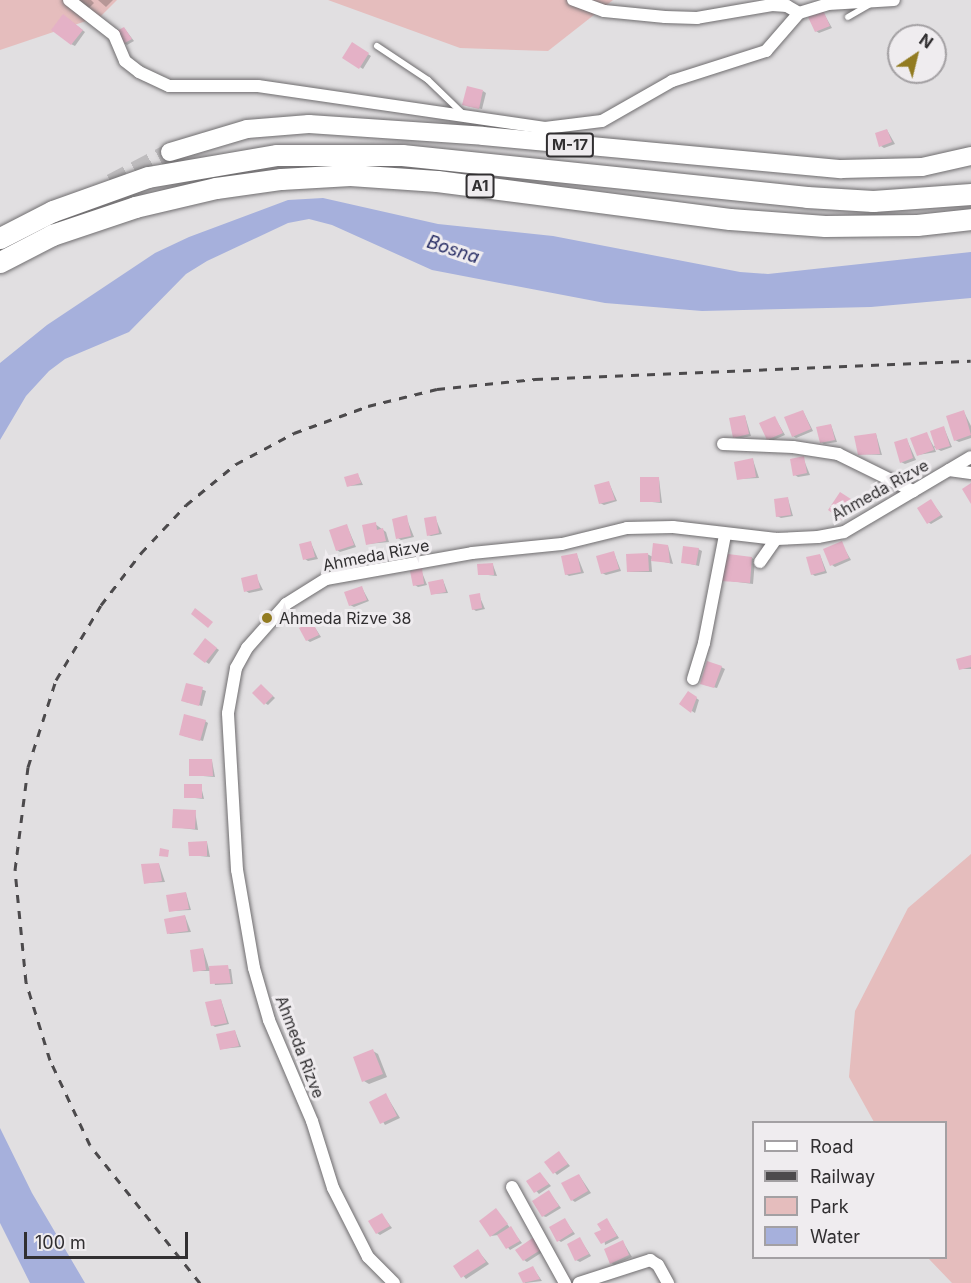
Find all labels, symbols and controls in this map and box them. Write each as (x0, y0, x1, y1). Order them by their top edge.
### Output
north arrow (887, 24, 947, 84)
text: N (915, 29, 937, 53)
road number: M-17 (544, 133, 596, 157)
road number: A1 (465, 174, 495, 198)
water label: Bosna (424, 231, 482, 269)
street label: Ahmeda Rizve (828, 455, 932, 525)
street label: Ahmeda Rizve (321, 535, 431, 575)
place label: Ahmeda Rizve 38 (279, 608, 411, 628)
marker: Ahmeda Rizve 38 (260, 611, 274, 625)
street label: Ahmeda Rizve (272, 993, 328, 1101)
legend (752, 1121, 947, 1259)
text: Road (810, 1136, 853, 1157)
text: Railway (810, 1166, 875, 1187)
text: Park (810, 1196, 849, 1217)
scale bar (27, 1220, 190, 1258)
text: Water (810, 1226, 860, 1247)
text: 100 m (35, 1232, 86, 1253)

